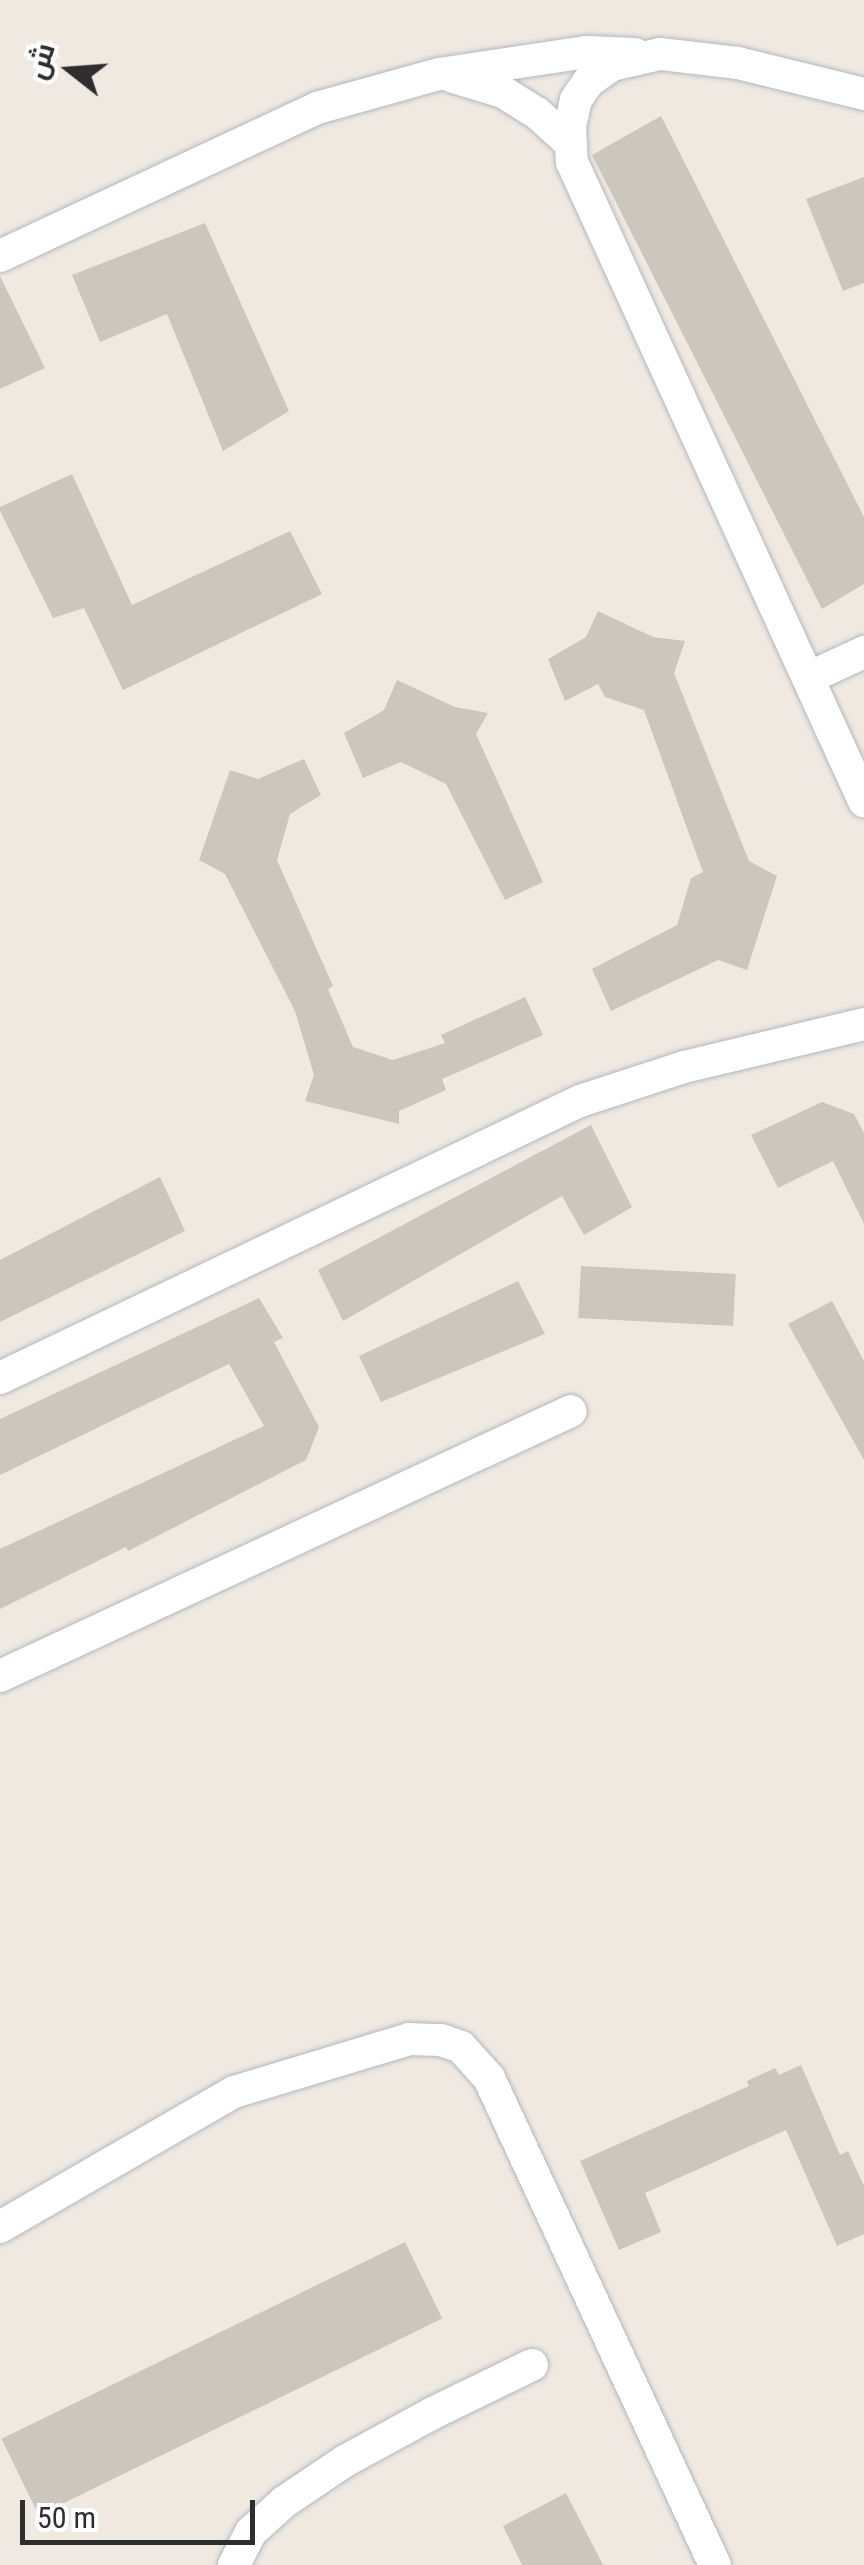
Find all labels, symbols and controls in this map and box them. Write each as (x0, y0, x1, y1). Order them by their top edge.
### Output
north arrow (20, 20, 120, 120)
text: ش (20, 39, 62, 83)
scale bar (25, 2480, 260, 2542)
text: 50 m (37, 2500, 96, 2535)

